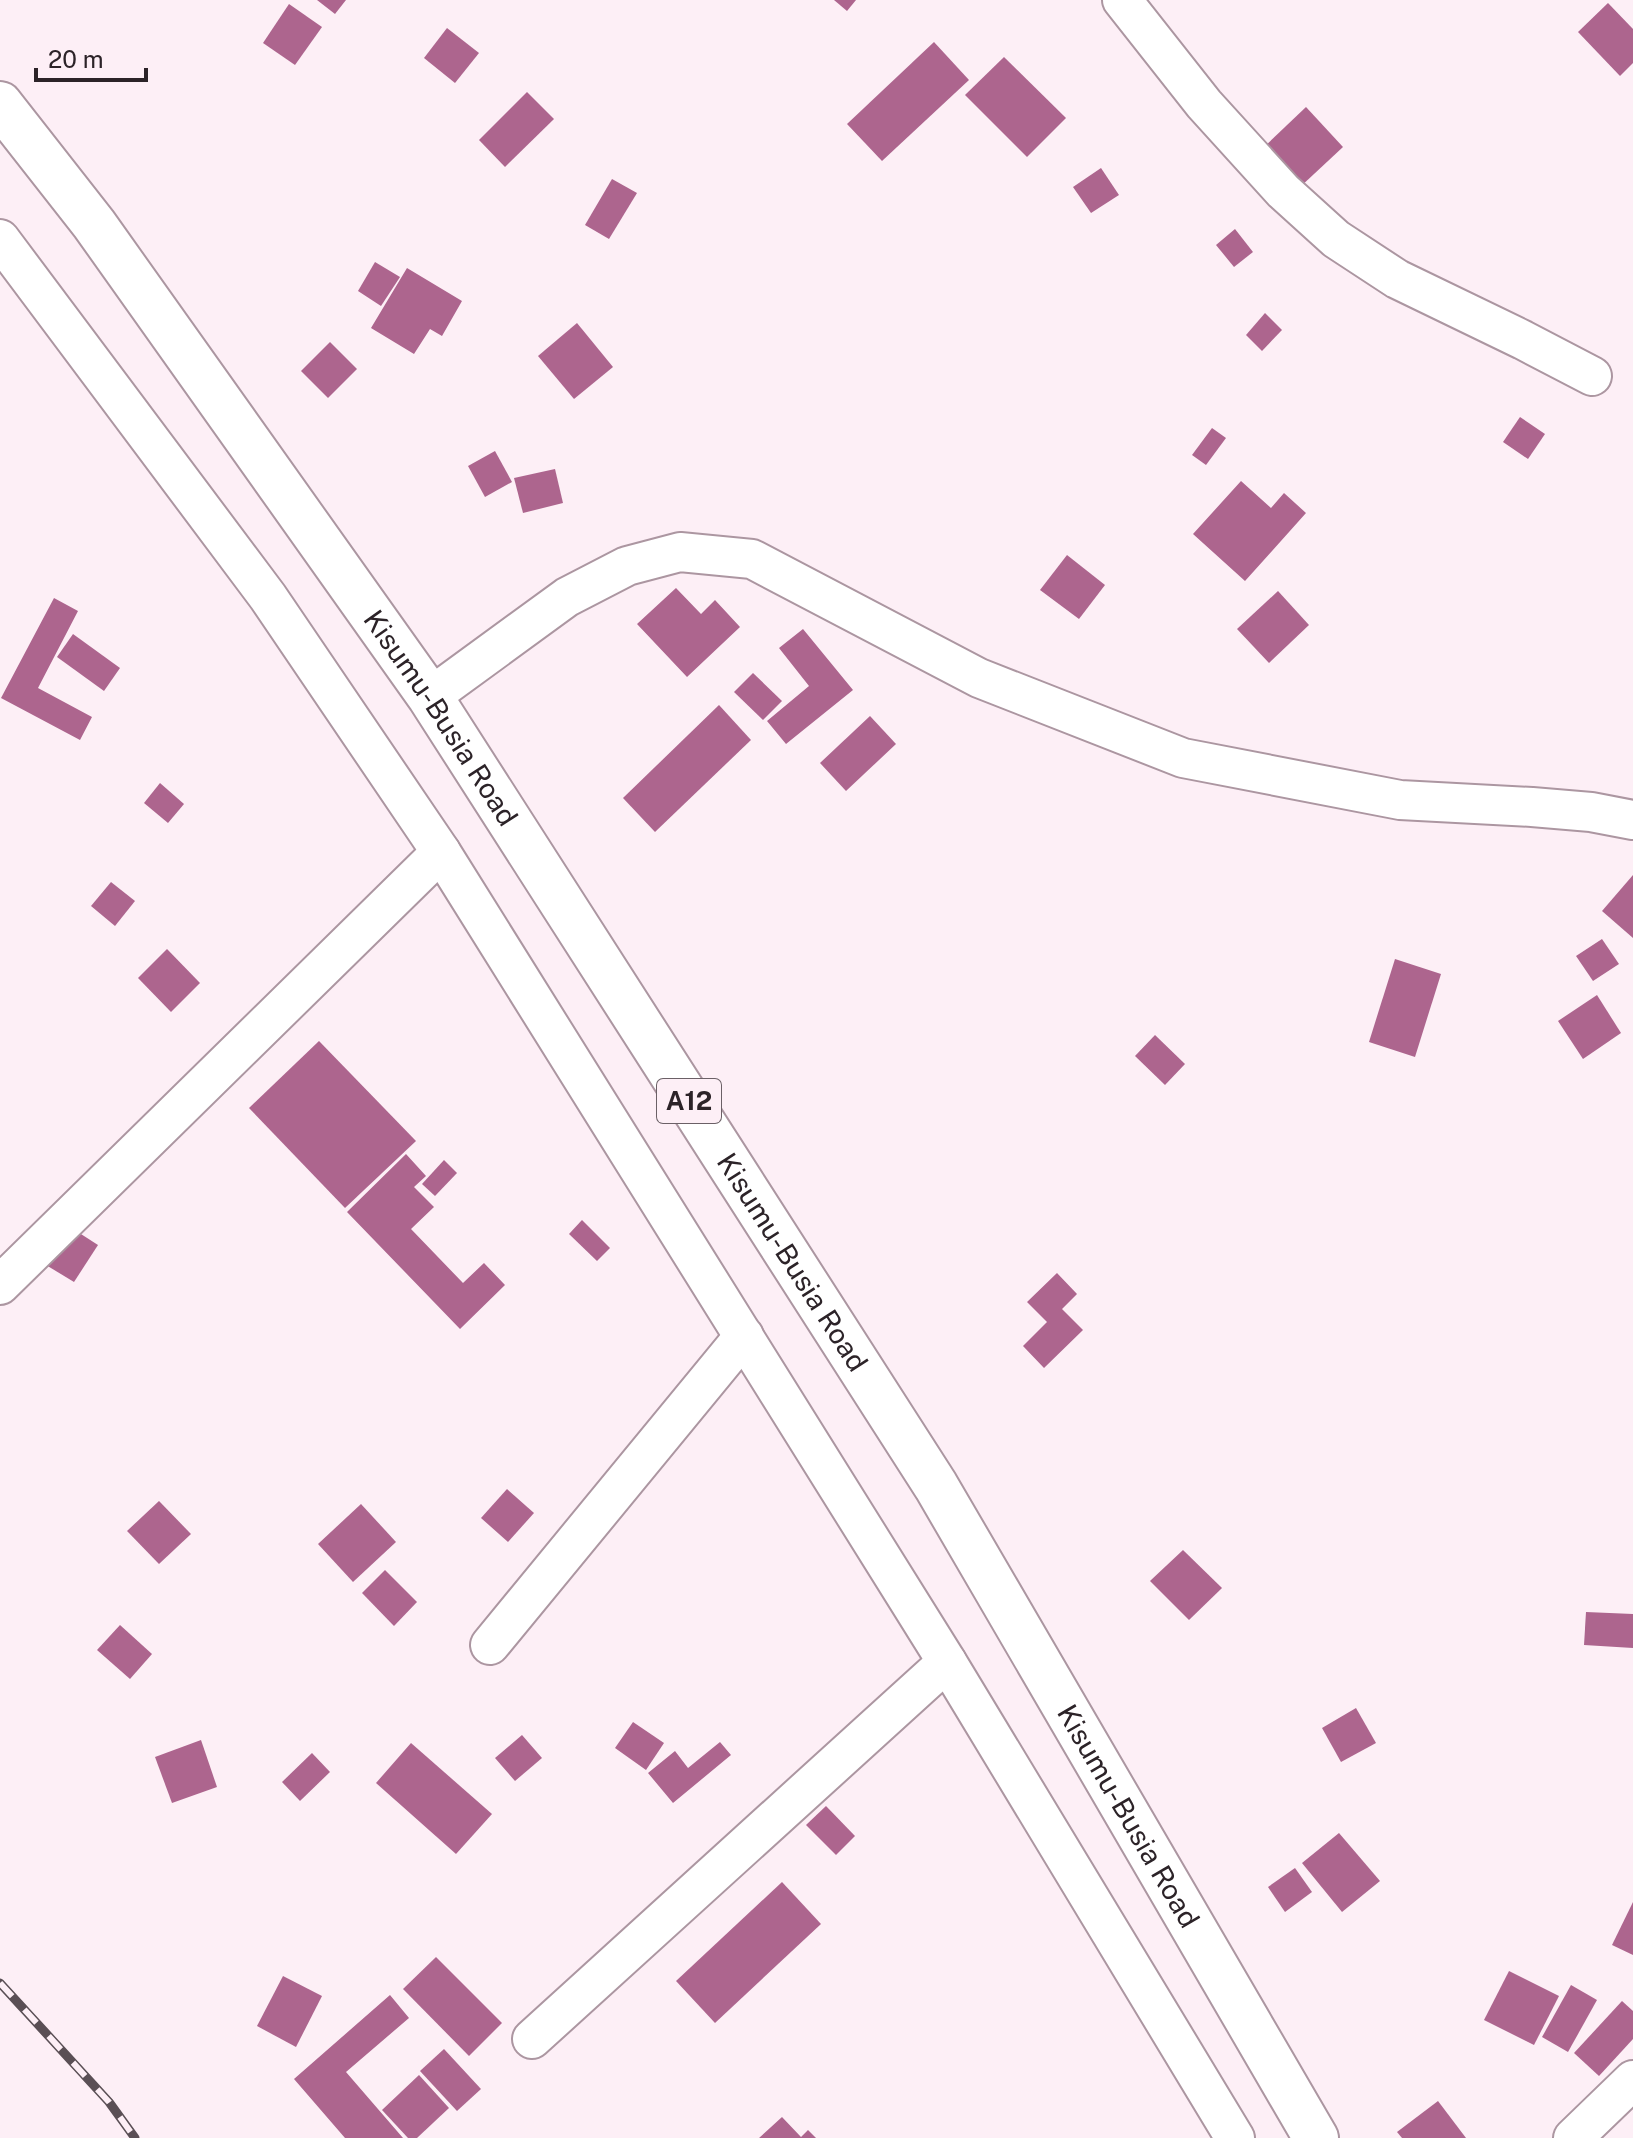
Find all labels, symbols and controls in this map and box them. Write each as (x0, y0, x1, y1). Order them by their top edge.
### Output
scale bar (36, 32, 146, 82)
text: 20 m (48, 45, 104, 73)
street label: Kisumu-Busia Road (357, 603, 525, 832)
road number: A12 (657, 1079, 721, 1123)
street label: Kisumu-Busia Road (711, 1147, 875, 1377)
street label: Kisumu-Busia Road (1051, 1698, 1207, 1933)

